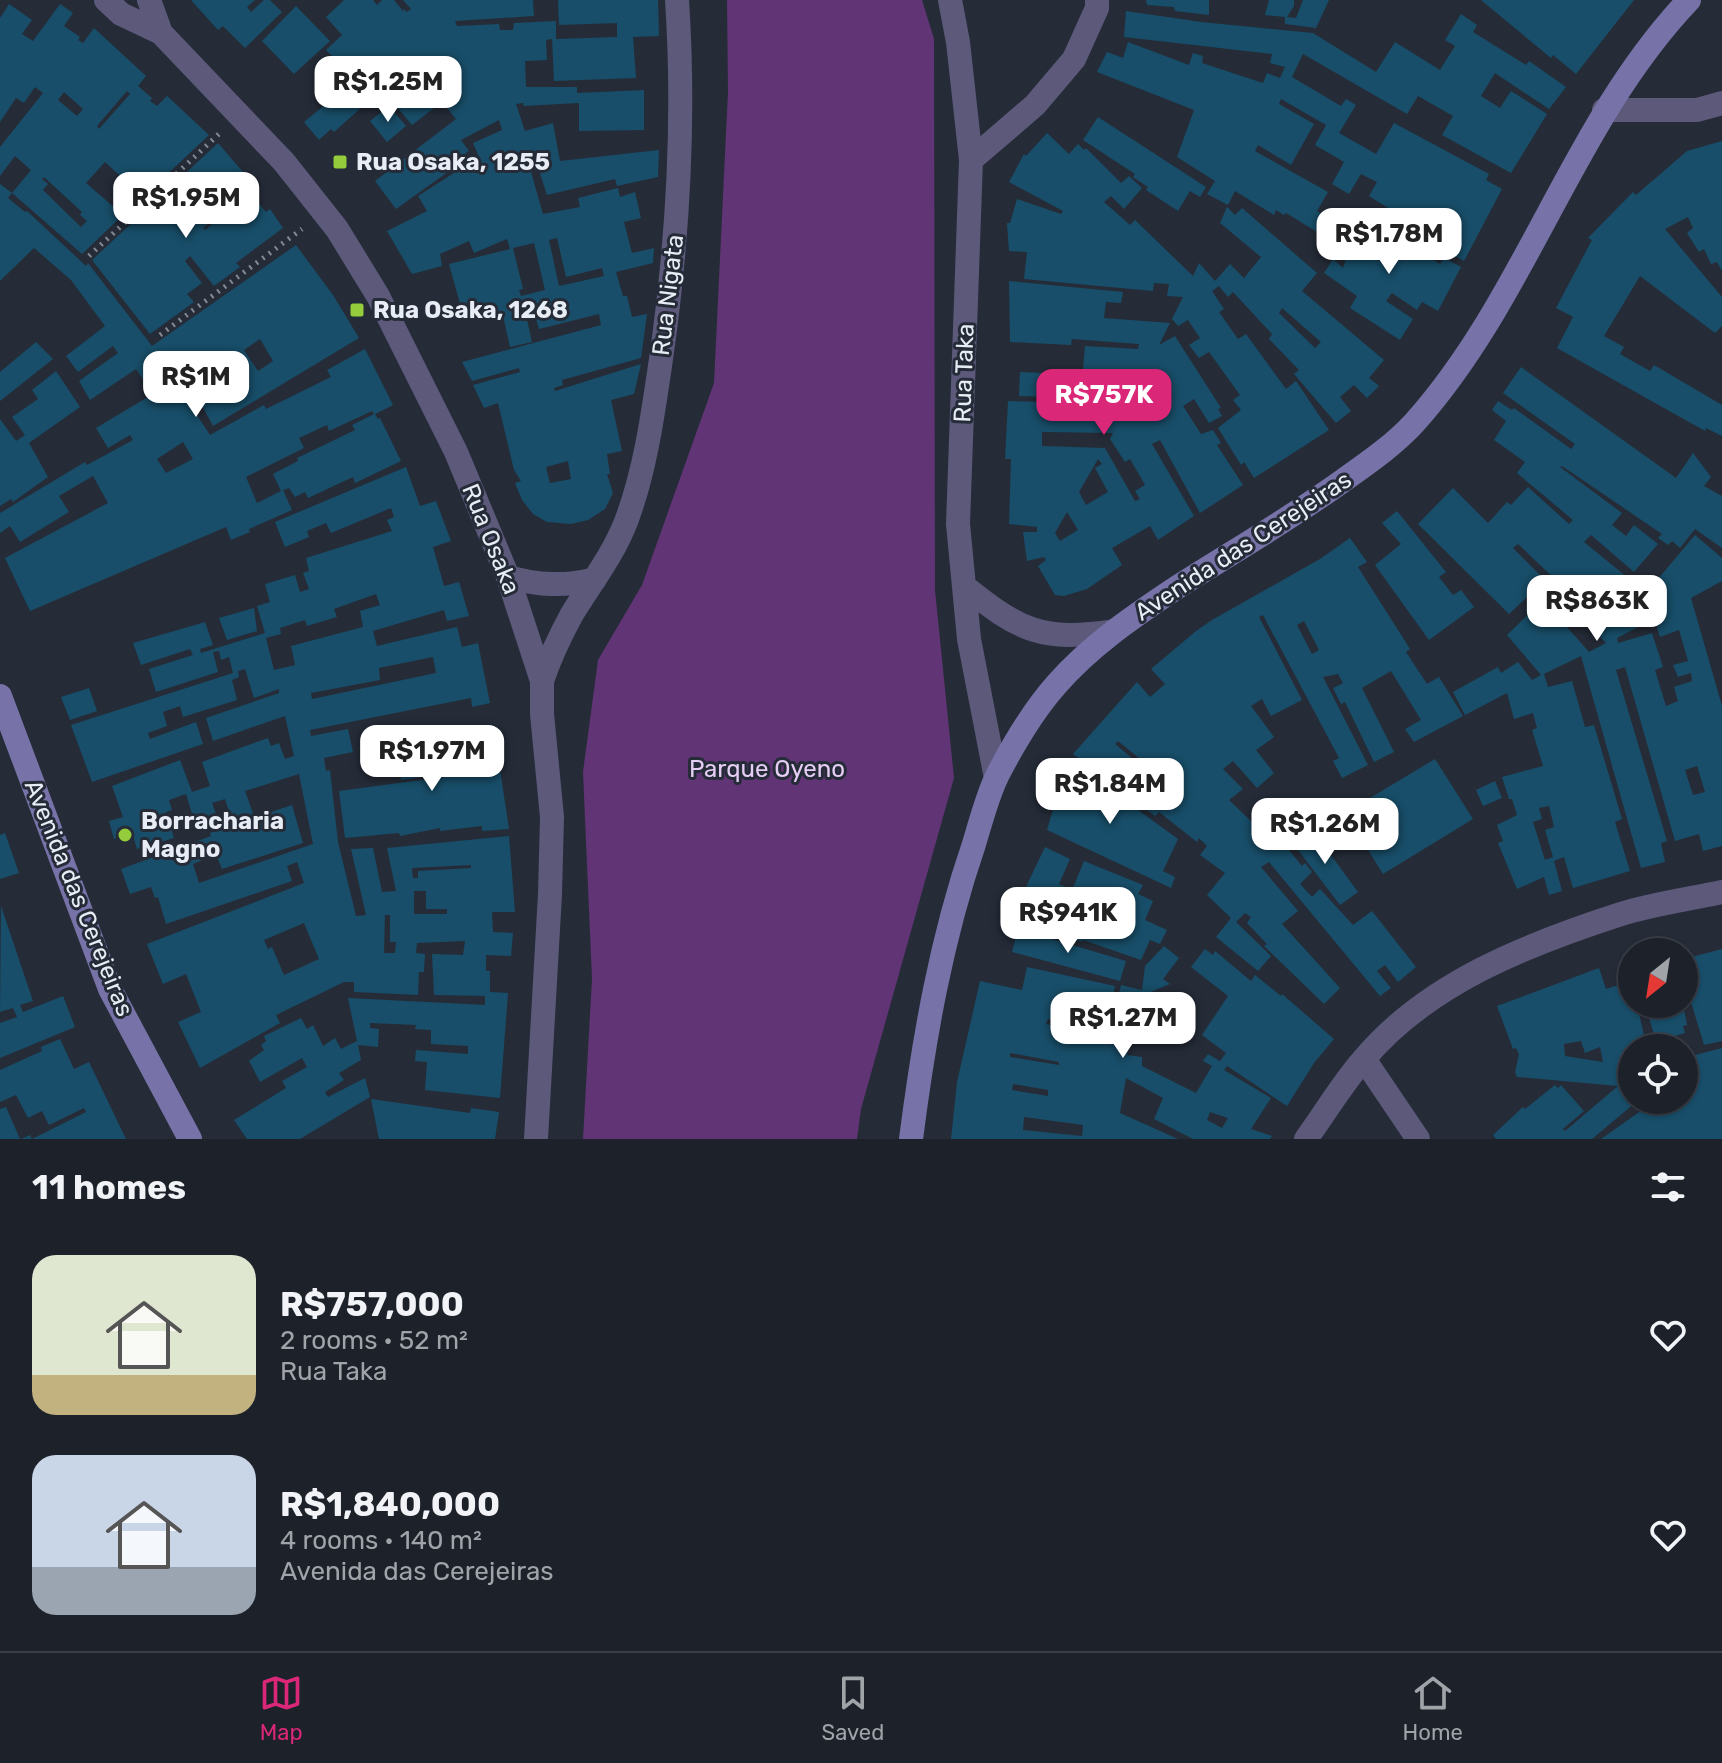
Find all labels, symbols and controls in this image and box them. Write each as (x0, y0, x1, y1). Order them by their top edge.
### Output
pin: R$1.25M (314, 56, 462, 124)
text: R$1.25M (333, 66, 443, 97)
place label: Rua Osaka, 1255 (356, 148, 550, 176)
marker: Rua Osaka, 1255 (331, 153, 349, 171)
pin: R$1.95M (112, 172, 260, 240)
text: R$1.95M (131, 182, 241, 213)
pin: R$1.78M (1315, 208, 1463, 276)
text: R$1.78M (1335, 218, 1443, 249)
street label: Rua Nigata (647, 233, 689, 357)
place label: Rua Osaka, 1268 (373, 296, 568, 324)
marker: Rua Osaka, 1268 (348, 301, 366, 319)
street label: Rua Taka (948, 323, 980, 423)
pin: R$1M (149, 351, 243, 419)
text: R$1M (161, 361, 231, 392)
pin: R$757K (1039, 369, 1169, 437)
text: R$757K (1054, 379, 1154, 410)
street label: Avenida das Cerejeiras (1129, 465, 1357, 627)
street label: Rua Osaka (456, 480, 526, 598)
pin: R$863K (1532, 575, 1662, 643)
text: R$863K (1545, 585, 1649, 616)
pin: R$1.97M (358, 725, 506, 793)
text: R$1.97M (378, 735, 486, 766)
park label: Parque Oyeno (689, 755, 845, 783)
pin: R$1.84M (1036, 758, 1184, 826)
text: R$1.84M (1054, 768, 1166, 799)
street label: Avenida das Cerejeiras (19, 776, 139, 1020)
pin: R$1.26M (1251, 798, 1399, 866)
place label: Borracharia Magno (141, 807, 284, 863)
text: R$1.26M (1270, 808, 1381, 839)
marker: Borracharia Magno (116, 826, 134, 844)
pin: R$941K (1003, 887, 1133, 955)
text: R$941K (1018, 897, 1118, 928)
north arrow (1618, 938, 1698, 1018)
map controls (1618, 938, 1698, 1114)
pin: R$1.27M (1049, 992, 1197, 1060)
text: R$1.27M (1069, 1002, 1177, 1033)
button: locate (1618, 1034, 1698, 1114)
icon: filters (1646, 1165, 1690, 1209)
text: 11 homes (32, 1167, 186, 1208)
text: R$757,000 (280, 1284, 464, 1325)
icon: home (96, 1287, 192, 1383)
icon: heart (1646, 1313, 1690, 1357)
text: 2 rooms · 52 m² (280, 1325, 468, 1356)
text: Rua Taka (280, 1356, 387, 1387)
text: R$1,840,000 (280, 1484, 500, 1525)
icon: home (96, 1487, 192, 1583)
icon: heart (1646, 1513, 1690, 1557)
text: 4 rooms · 140 m² (280, 1525, 482, 1556)
text: Avenida das Cerejeiras (280, 1556, 554, 1587)
tab: Map (259, 1671, 303, 1746)
tab: Saved (821, 1671, 884, 1746)
tab: Home (1403, 1671, 1463, 1746)

